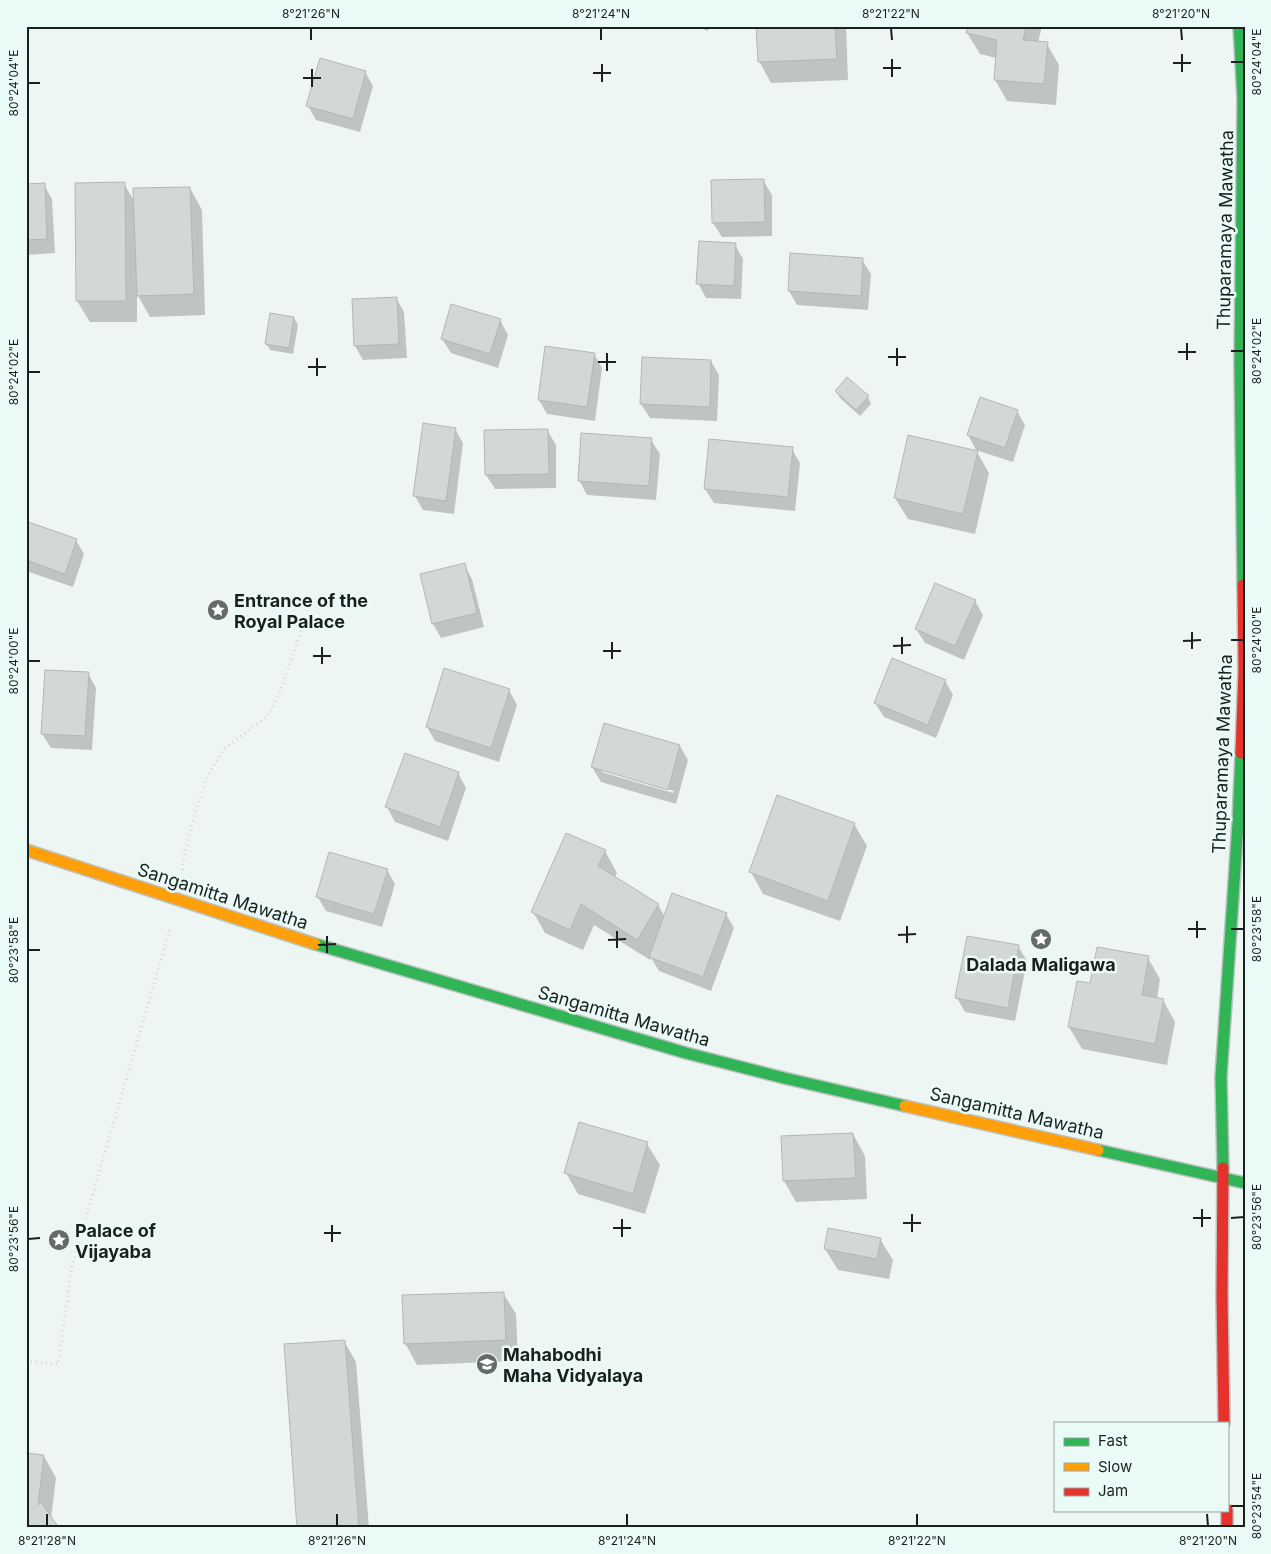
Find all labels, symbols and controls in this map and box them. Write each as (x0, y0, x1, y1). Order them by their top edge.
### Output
text: 8°21'26"N (282, 6, 340, 21)
text: 8°21'24"N (572, 6, 630, 21)
text: 8°21'22"N (862, 6, 920, 21)
text: 8°21'20"N (1152, 6, 1210, 21)
text: 80°24'04"E (1249, 28, 1264, 96)
text: 80°24'04"E (6, 49, 21, 117)
street label: Thuparamaya Mawatha (1213, 130, 1237, 330)
text: 80°24'02"E (1249, 318, 1264, 384)
text: 80°24'02"E (6, 339, 21, 405)
place label: Entrance of the Royal Palace (234, 590, 368, 632)
place icon: Entrance of the Royal Palace (206, 598, 230, 622)
text: 80°24'00"E (1249, 607, 1264, 673)
text: 80°24'00"E (6, 628, 21, 694)
street label: Thuparamaya Mawatha (1208, 654, 1236, 854)
street label: Sangamitta Mawatha (135, 859, 311, 933)
text: 80°23'58"E (1249, 896, 1264, 962)
text: 80°23'58"E (6, 917, 21, 983)
place icon: Dalada Maligawa (1029, 927, 1053, 951)
place label: Dalada Maligawa (966, 954, 1116, 975)
street label: Sangamitta Mawatha (536, 981, 712, 1051)
street label: Sangamitta Mawatha (928, 1083, 1106, 1143)
text: 80°23'56"E (1249, 1184, 1264, 1250)
text: 80°23'56"E (6, 1206, 21, 1272)
place label: Palace of Vijayaba (75, 1220, 156, 1262)
place icon: Palace of Vijayaba (47, 1228, 71, 1252)
place label: Mahabodhi Maha Vidyalaya (503, 1344, 643, 1386)
school or university icon: Mahabodhi Maha Vidyalaya (475, 1352, 499, 1376)
legend (1054, 1422, 1228, 1512)
text: Fast (1098, 1431, 1128, 1450)
text: Slow (1098, 1457, 1132, 1476)
text: 80°23'54"E (1249, 1473, 1264, 1539)
text: Jam (1098, 1481, 1128, 1500)
text: 8°21'28"N (18, 1533, 76, 1548)
text: 8°21'26"N (308, 1533, 366, 1548)
text: 8°21'24"N (598, 1533, 656, 1548)
text: 8°21'22"N (888, 1533, 946, 1548)
text: 8°21'20"N (1179, 1533, 1237, 1548)

